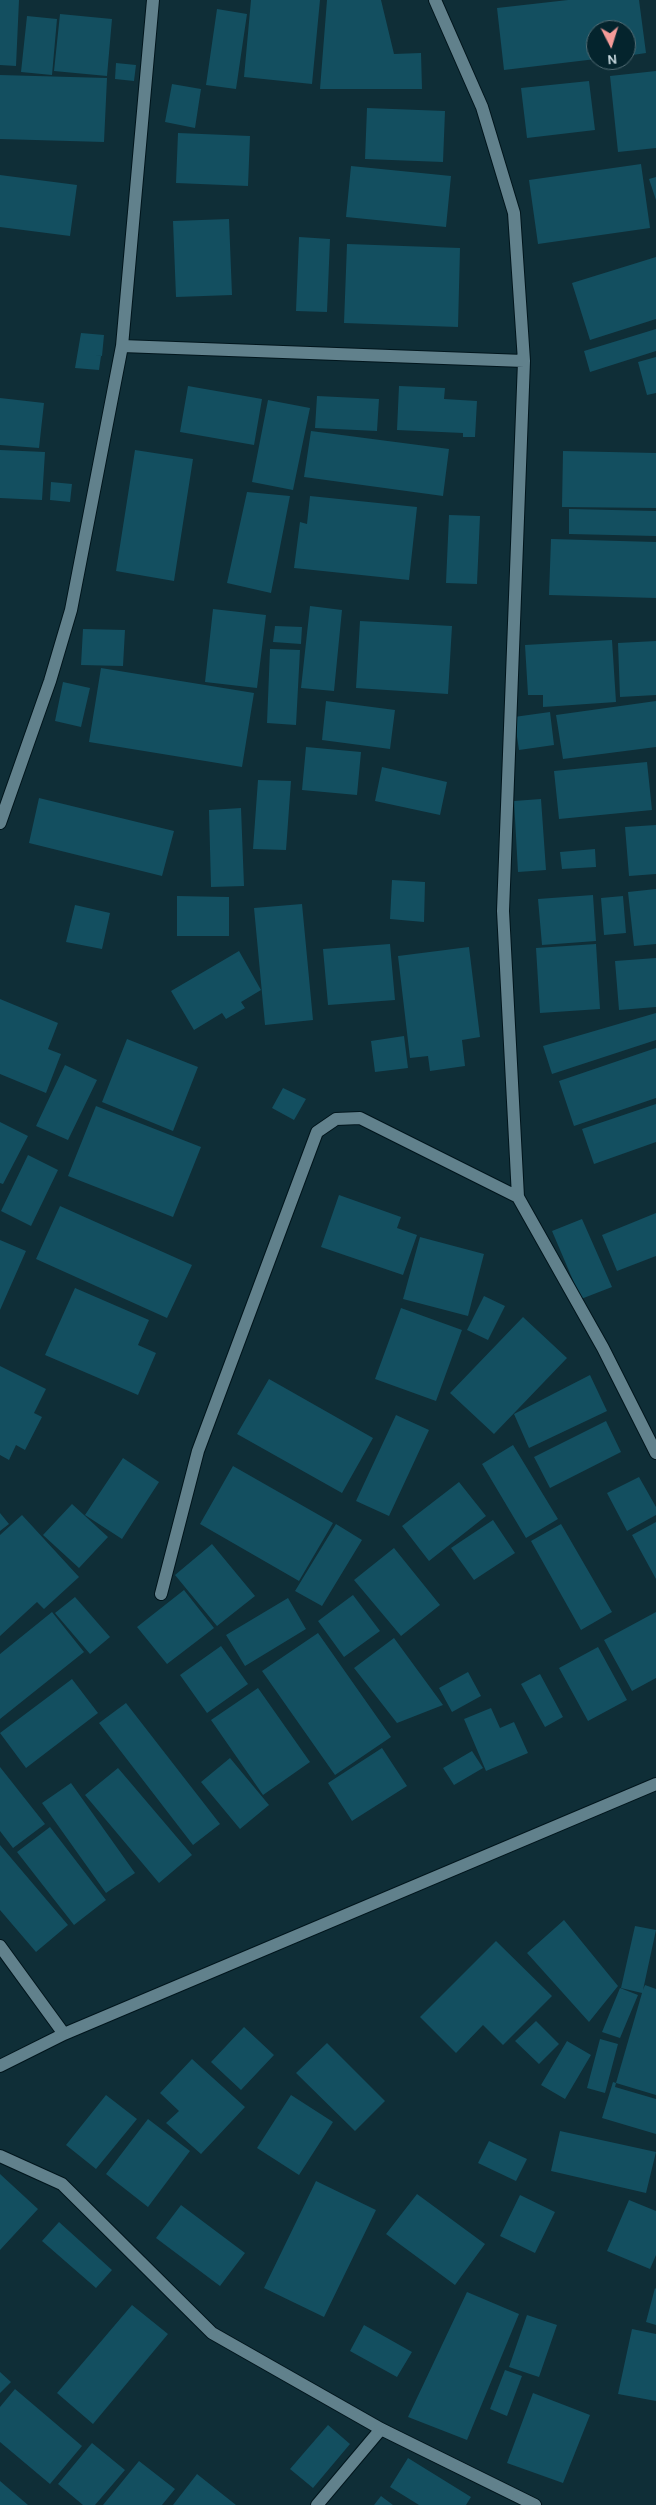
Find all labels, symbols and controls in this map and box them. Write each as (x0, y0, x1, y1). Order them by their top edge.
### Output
north arrow (586, 20, 636, 70)
text: N (607, 51, 618, 68)

